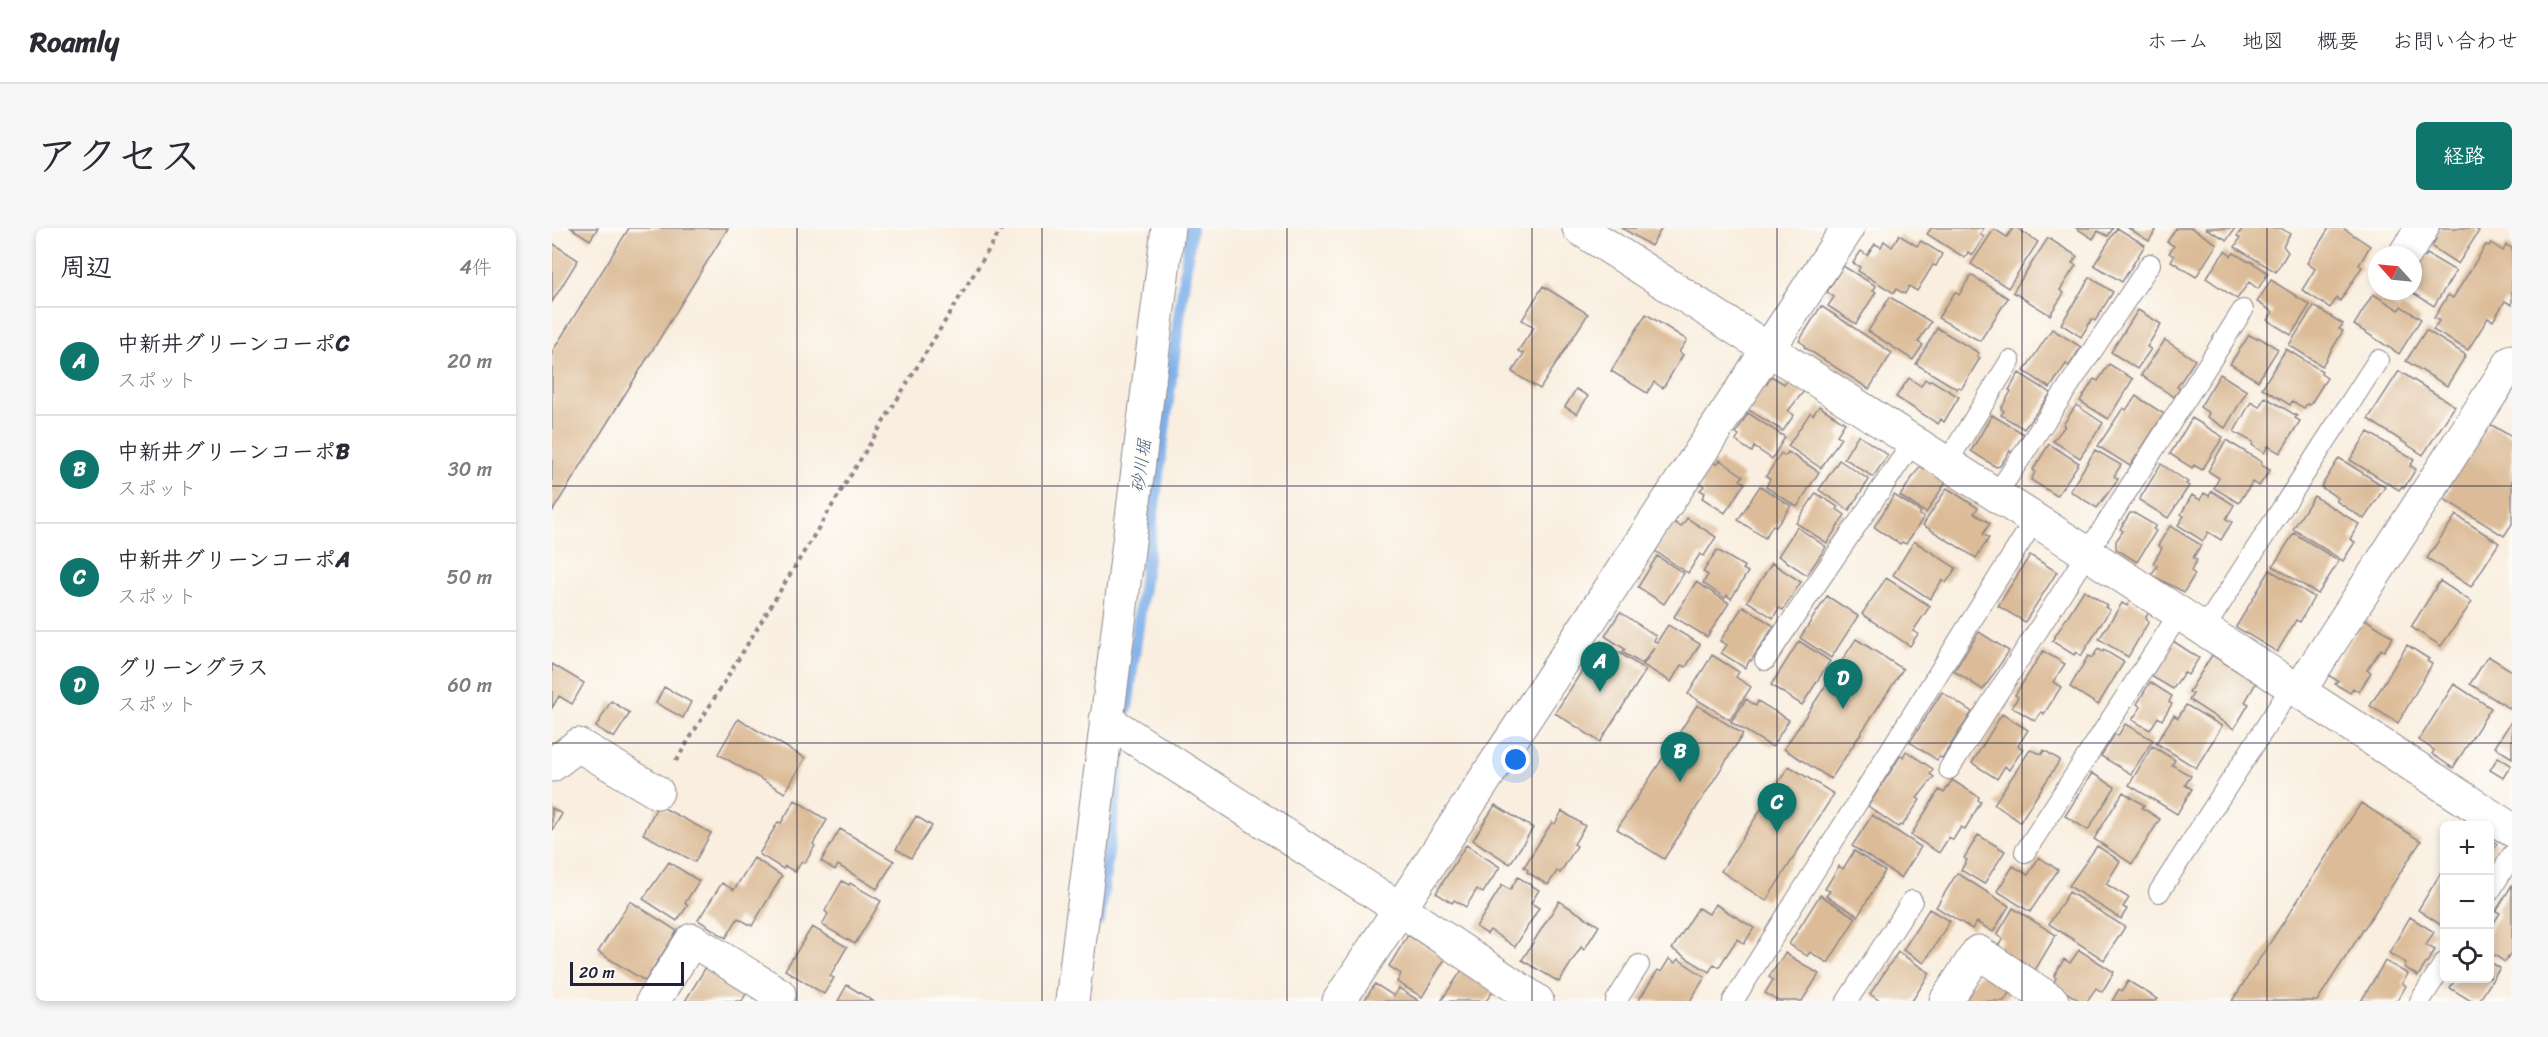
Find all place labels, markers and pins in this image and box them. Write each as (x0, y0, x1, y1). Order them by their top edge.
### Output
pin: A (1580, 642, 1620, 692)
pin: D (1824, 660, 1862, 709)
pin: B (1660, 732, 1700, 782)
pin: C (1758, 784, 1796, 833)

